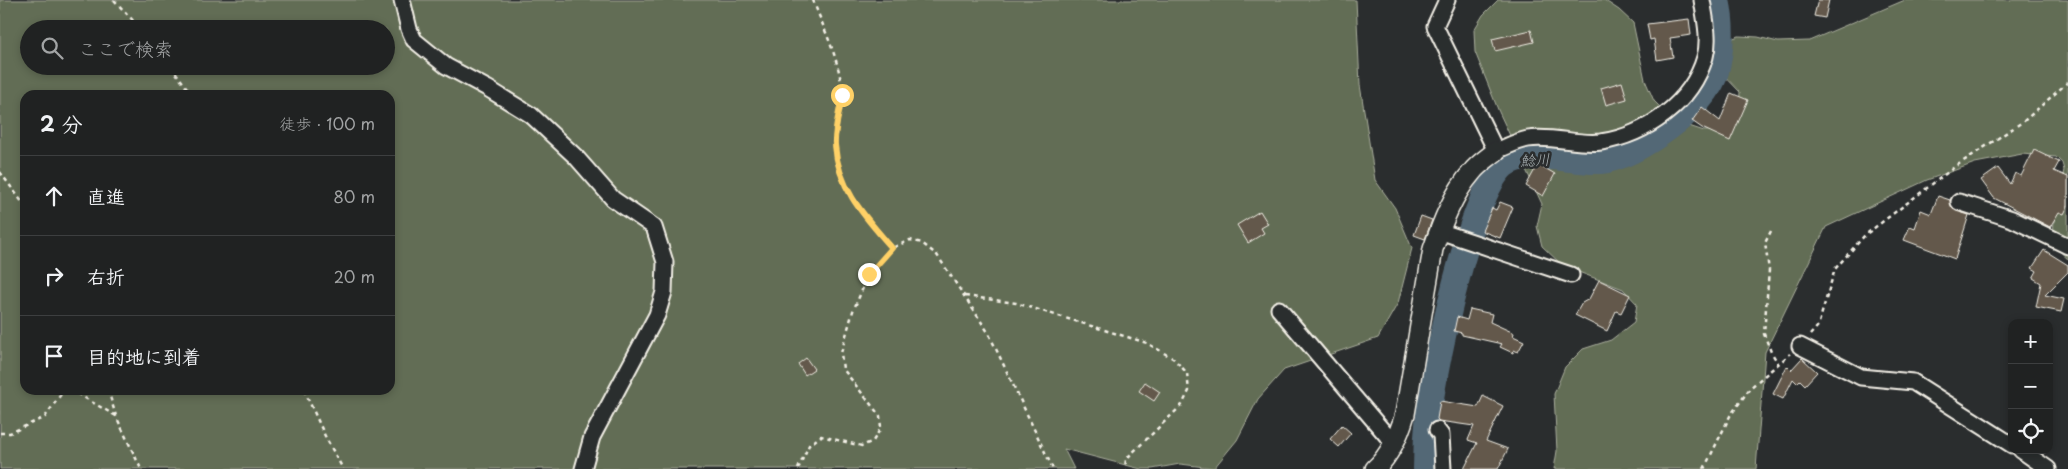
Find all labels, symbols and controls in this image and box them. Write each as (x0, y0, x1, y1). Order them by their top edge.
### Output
search box (20, 20, 395, 75)
icon: search (38, 34, 66, 62)
text: ここで検索 (78, 34, 173, 62)
route start (831, 84, 854, 107)
text: 2 分 (40, 107, 82, 139)
text: 徒歩 · 100 m (280, 111, 375, 135)
water label: 鯰川 (1519, 147, 1551, 171)
icon: ahead (40, 182, 68, 210)
text: 直進 (87, 182, 125, 210)
text: 80 m (333, 184, 375, 208)
icon: right (40, 262, 68, 290)
text: 右折 (87, 262, 125, 290)
route end (858, 263, 881, 286)
text: 20 m (334, 264, 375, 288)
map controls (2008, 319, 2053, 454)
button: + (2008, 319, 2053, 364)
icon: arrive (40, 342, 68, 370)
text: 目的地に到着 (87, 342, 201, 370)
button: − (2008, 364, 2053, 409)
button: locate (2008, 409, 2053, 454)

